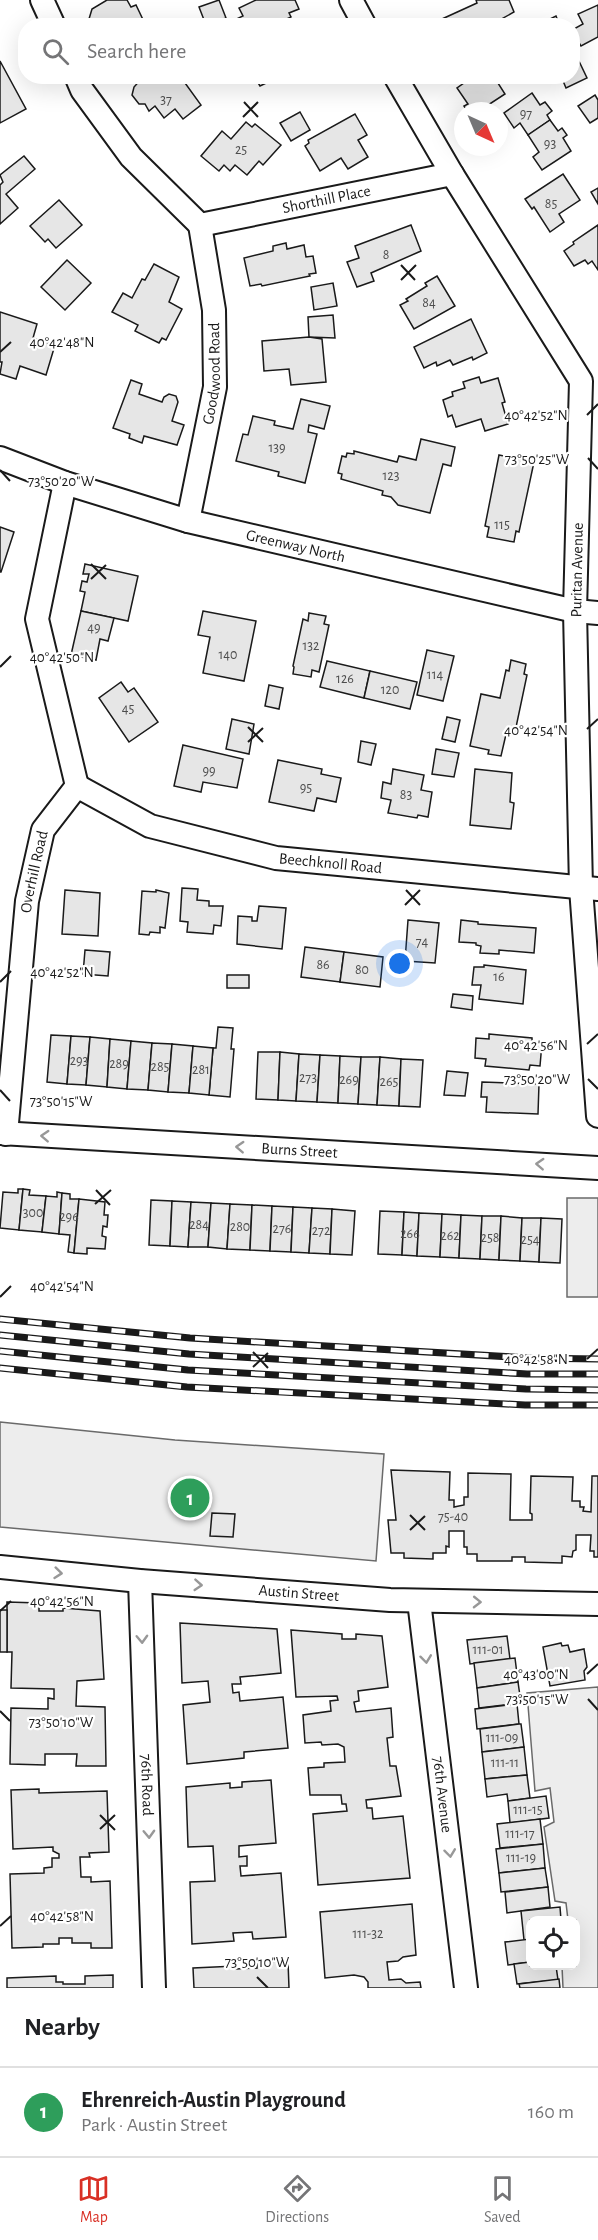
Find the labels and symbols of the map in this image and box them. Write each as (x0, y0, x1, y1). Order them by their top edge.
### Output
house number: 37 (160, 93, 172, 107)
north arrow (454, 102, 508, 156)
house number: 97 (520, 107, 532, 121)
house number: 93 (544, 137, 556, 151)
house number: 25 (235, 143, 247, 157)
street label: Shorthill Place (281, 183, 372, 216)
house number: 85 (545, 197, 557, 211)
house number: 8 (383, 248, 389, 262)
house number: 84 (422, 296, 436, 310)
street label: Goodwood Road (200, 322, 223, 426)
text: 40°42'48"N (30, 335, 94, 350)
text: 40°42'52"N (504, 408, 568, 423)
house number: 139 (268, 441, 286, 455)
text: 73°50'25"W (505, 452, 570, 467)
house number: 123 (383, 469, 400, 483)
text: 73°50'20"W (28, 474, 95, 489)
house number: 115 (494, 518, 510, 532)
street label: Puritan Avenue (568, 522, 586, 618)
street label: Greenway North (245, 527, 347, 565)
house number: 49 (87, 621, 101, 635)
house number: 132 (303, 639, 319, 653)
house number: 140 (219, 648, 237, 662)
text: 40°42'50"N (30, 650, 94, 665)
house number: 114 (427, 668, 443, 682)
house number: 126 (336, 672, 354, 686)
house number: 120 (381, 683, 399, 697)
house number: 45 (122, 702, 134, 716)
text: 40°42'54"N (504, 723, 568, 738)
house number: 99 (202, 764, 216, 778)
house number: 95 (300, 781, 312, 795)
house number: 83 (400, 788, 412, 802)
street label: Overhill Road (18, 829, 51, 914)
street label: Beechknoll Road (278, 850, 383, 876)
house number: 74 (416, 935, 429, 949)
your location (385, 949, 414, 978)
house number: 86 (316, 958, 330, 972)
house number: 80 (355, 963, 369, 977)
text: 40°42'52"N (30, 965, 94, 980)
house number: 16 (493, 970, 505, 984)
text: 40°42'56"N (504, 1038, 568, 1053)
house number: 293 (70, 1054, 89, 1068)
house number: 289 (109, 1057, 129, 1071)
house number: 285 (151, 1060, 170, 1074)
house number: 281 (192, 1063, 210, 1077)
house number: 273 (299, 1071, 317, 1085)
text: 73°50'20"W (504, 1072, 571, 1087)
house number: 269 (339, 1073, 359, 1087)
house number: 265 (380, 1075, 399, 1089)
text: 73°50'15"W (30, 1094, 93, 1109)
one-way arrow (41, 1130, 50, 1143)
street label: Burns Street (261, 1140, 338, 1161)
one-way arrow (236, 1141, 245, 1154)
one-way arrow (535, 1158, 544, 1171)
house number: 300 (23, 1206, 43, 1220)
house number: 296 (59, 1210, 79, 1224)
house number: 284 (189, 1218, 209, 1232)
house number: 280 (230, 1220, 250, 1234)
house number: 276 (273, 1222, 291, 1236)
house number: 272 (312, 1224, 330, 1238)
house number: 266 (400, 1227, 420, 1241)
house number: 262 (440, 1229, 460, 1243)
house number: 258 (481, 1231, 499, 1245)
house number: 254 (521, 1233, 540, 1247)
text: 40°42'54"N (30, 1279, 94, 1294)
text: 40°42'58"N (504, 1352, 568, 1367)
pin: 1 (170, 1476, 210, 1520)
house number: 75-40 (438, 1510, 468, 1524)
one-way arrow (54, 1566, 63, 1579)
one-way arrow (194, 1578, 203, 1591)
street label: Austin Street (258, 1582, 340, 1604)
text: 40°42'56"N (30, 1594, 94, 1609)
one-way arrow (473, 1596, 482, 1608)
one-way arrow (136, 1635, 148, 1644)
house number: 111-01 (473, 1643, 503, 1657)
one-way arrow (419, 1655, 432, 1664)
text: 40°43'00"N (503, 1667, 569, 1682)
text: 73°50'15"W (506, 1692, 569, 1707)
text: 73°50'10"W (29, 1715, 94, 1730)
house number: 111-09 (486, 1731, 518, 1745)
street label: 76th Road (138, 1754, 156, 1816)
street label: 76th Avenue (430, 1755, 455, 1834)
house number: 111-11 (491, 1756, 519, 1770)
house number: 111-15 (513, 1803, 543, 1817)
house number: 111-17 (505, 1827, 535, 1841)
one-way arrow (142, 1830, 155, 1839)
one-way arrow (443, 1848, 455, 1857)
house number: 111-19 (506, 1851, 536, 1865)
text: 40°42'58"N (30, 1909, 94, 1924)
house number: 111-32 (353, 1927, 383, 1941)
text: 73°50'10"W (225, 1955, 290, 1970)

